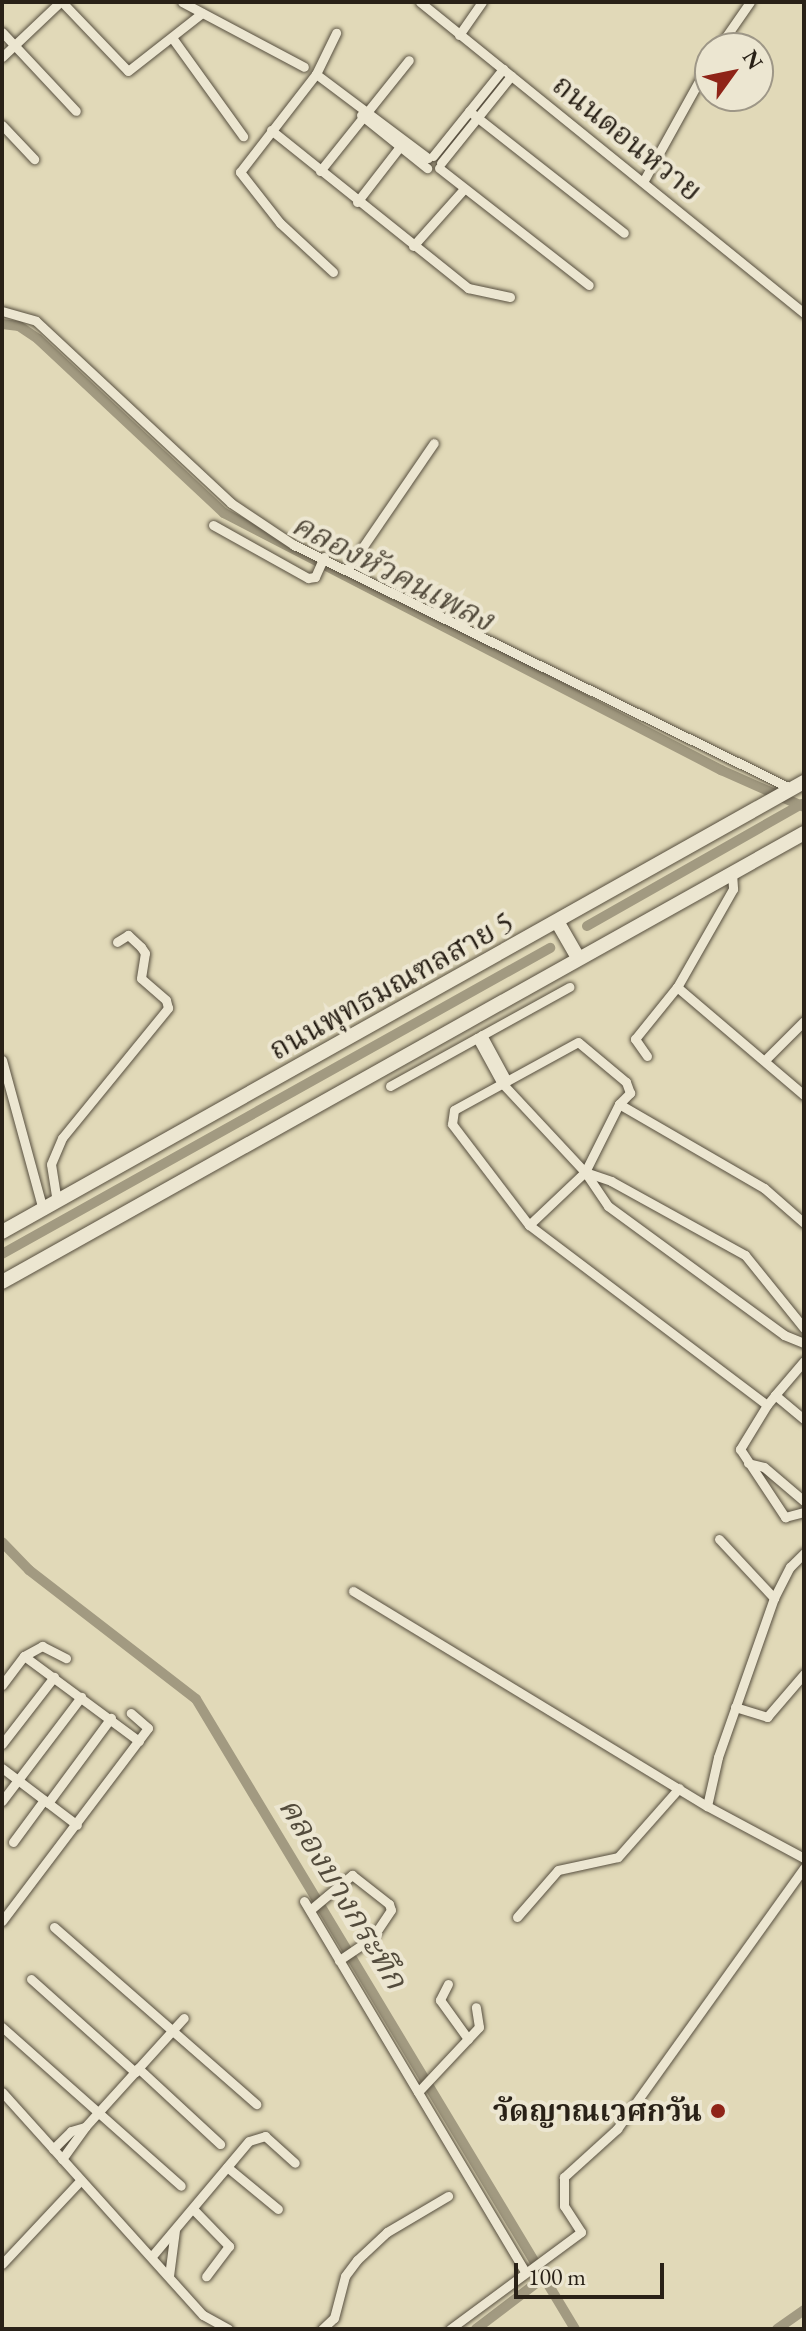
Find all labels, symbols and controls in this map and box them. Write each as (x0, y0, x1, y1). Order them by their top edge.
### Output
north arrow (694, 32, 774, 112)
text: N (736, 44, 770, 75)
street label: ถนนดอนหวาย (545, 67, 709, 209)
water label: คลองหัวคนเพลง (286, 505, 500, 639)
street label: ถนนพุทธมณฑลสาย 5 (263, 904, 519, 1068)
water label: คลองบางกระทึก (271, 1790, 415, 1996)
place label: วัดญาณเวศกวัน (493, 2093, 702, 2129)
marker: วัดญาณเวศกวัน (709, 2102, 727, 2120)
scale bar (518, 2247, 668, 2297)
text: 100 m (528, 2261, 586, 2292)

